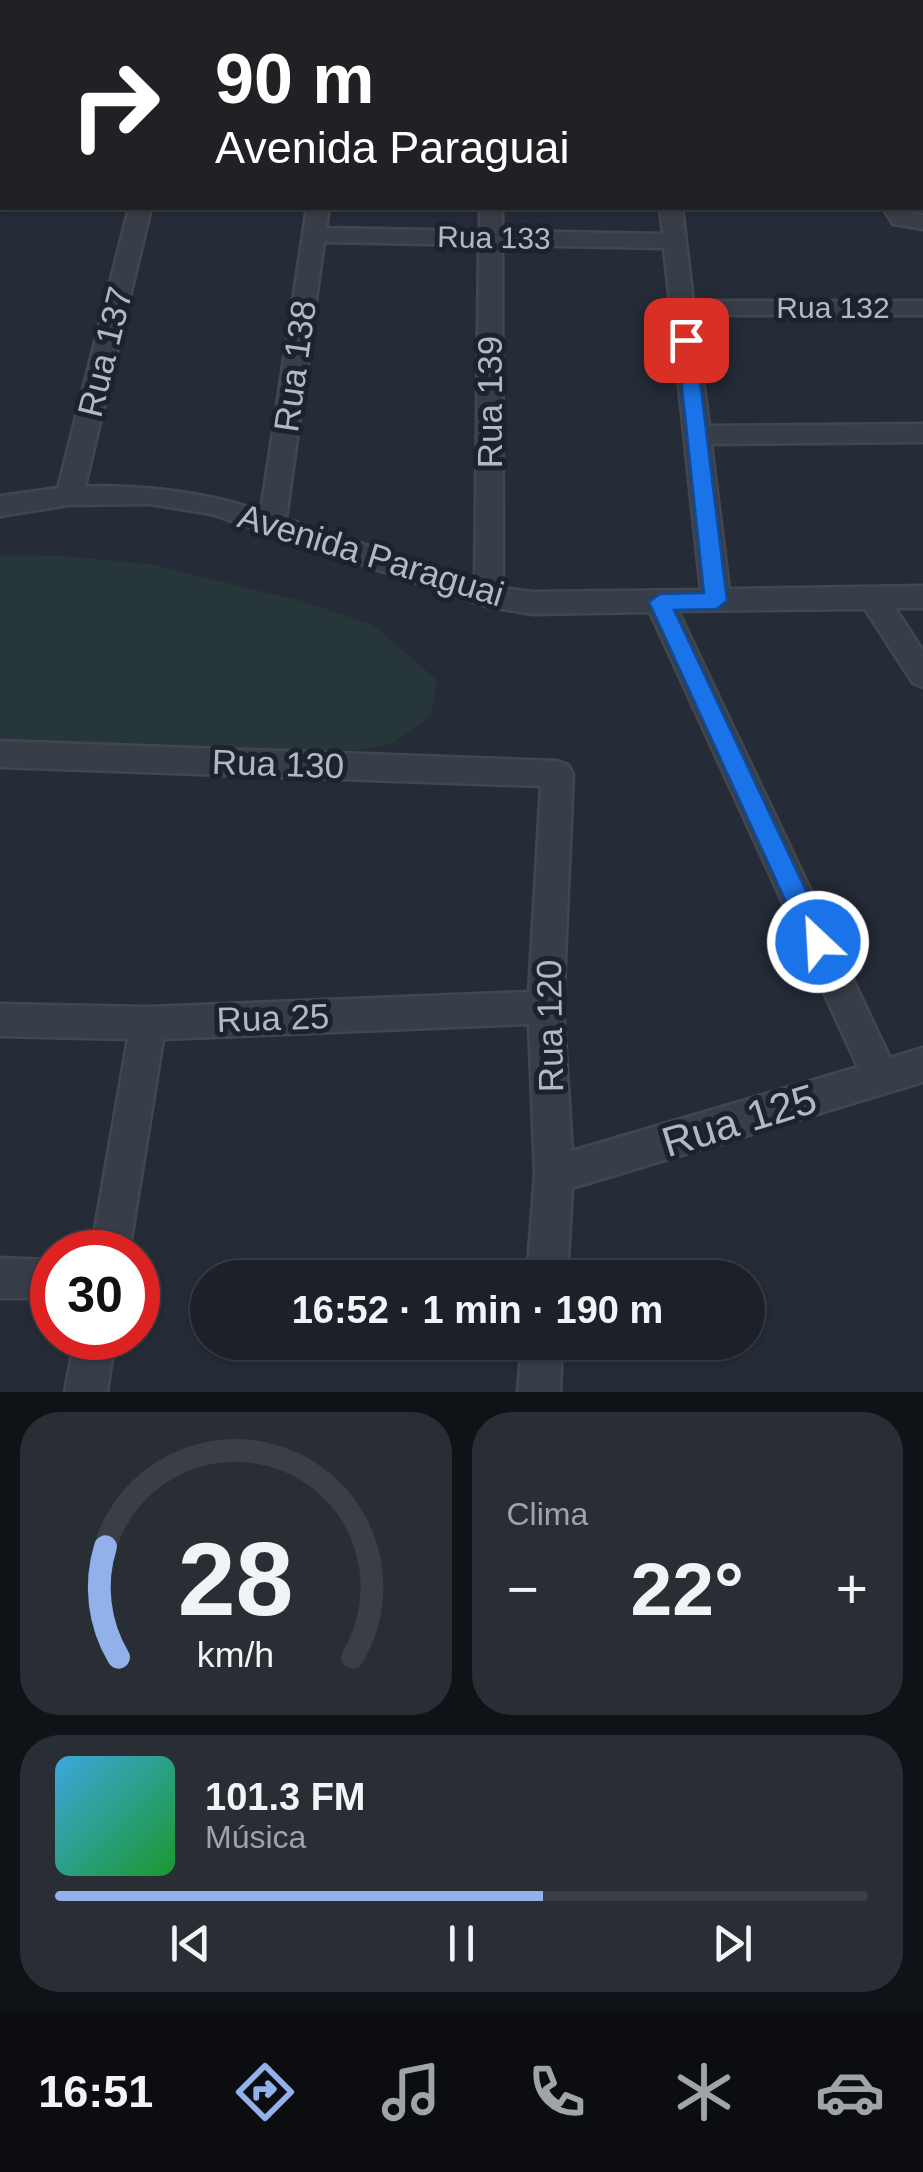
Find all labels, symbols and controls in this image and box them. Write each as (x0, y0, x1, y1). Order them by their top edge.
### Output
icon: right (50, 40, 180, 170)
text: 90 m (215, 40, 375, 118)
text: Avenida Paraguai (215, 122, 569, 173)
street label: Rua 133 (437, 220, 551, 255)
street label: Rua 137 (70, 283, 139, 421)
street label: Rua 132 (776, 291, 890, 324)
street label: Rua 138 (266, 298, 323, 434)
pin (644, 298, 729, 383)
icon: arrive (659, 313, 714, 368)
street label: Rua 139 (470, 336, 509, 468)
street label: Avenida Paraguai (234, 496, 509, 613)
street label: Rua 130 (211, 742, 345, 785)
position arrow (766, 890, 870, 994)
street label: Rua 120 (529, 960, 570, 1093)
street label: Rua 25 (216, 996, 330, 1039)
street label: Rua 125 (656, 1075, 822, 1166)
speed limit sign: 30 (30, 1230, 160, 1360)
text: 16:52 · 1 min · 190 m (292, 1289, 663, 1331)
text: Clima (507, 1496, 588, 1532)
text: 28 (178, 1521, 294, 1637)
text: 22° (631, 1547, 744, 1631)
text: − (507, 1558, 539, 1620)
text: + (836, 1558, 868, 1620)
text: km/h (197, 1635, 274, 1675)
text: 101.3 FM (205, 1776, 366, 1818)
text: Música (205, 1819, 306, 1855)
icon: previous (163, 1916, 218, 1971)
icon: pause (434, 1916, 489, 1971)
icon: next (705, 1916, 760, 1971)
icon: directions (230, 2057, 300, 2127)
icon: music (376, 2057, 446, 2127)
icon: phone (522, 2057, 592, 2127)
icon: climate (669, 2057, 739, 2127)
icon: car (815, 2057, 885, 2127)
text: 16:51 (38, 2066, 153, 2117)

